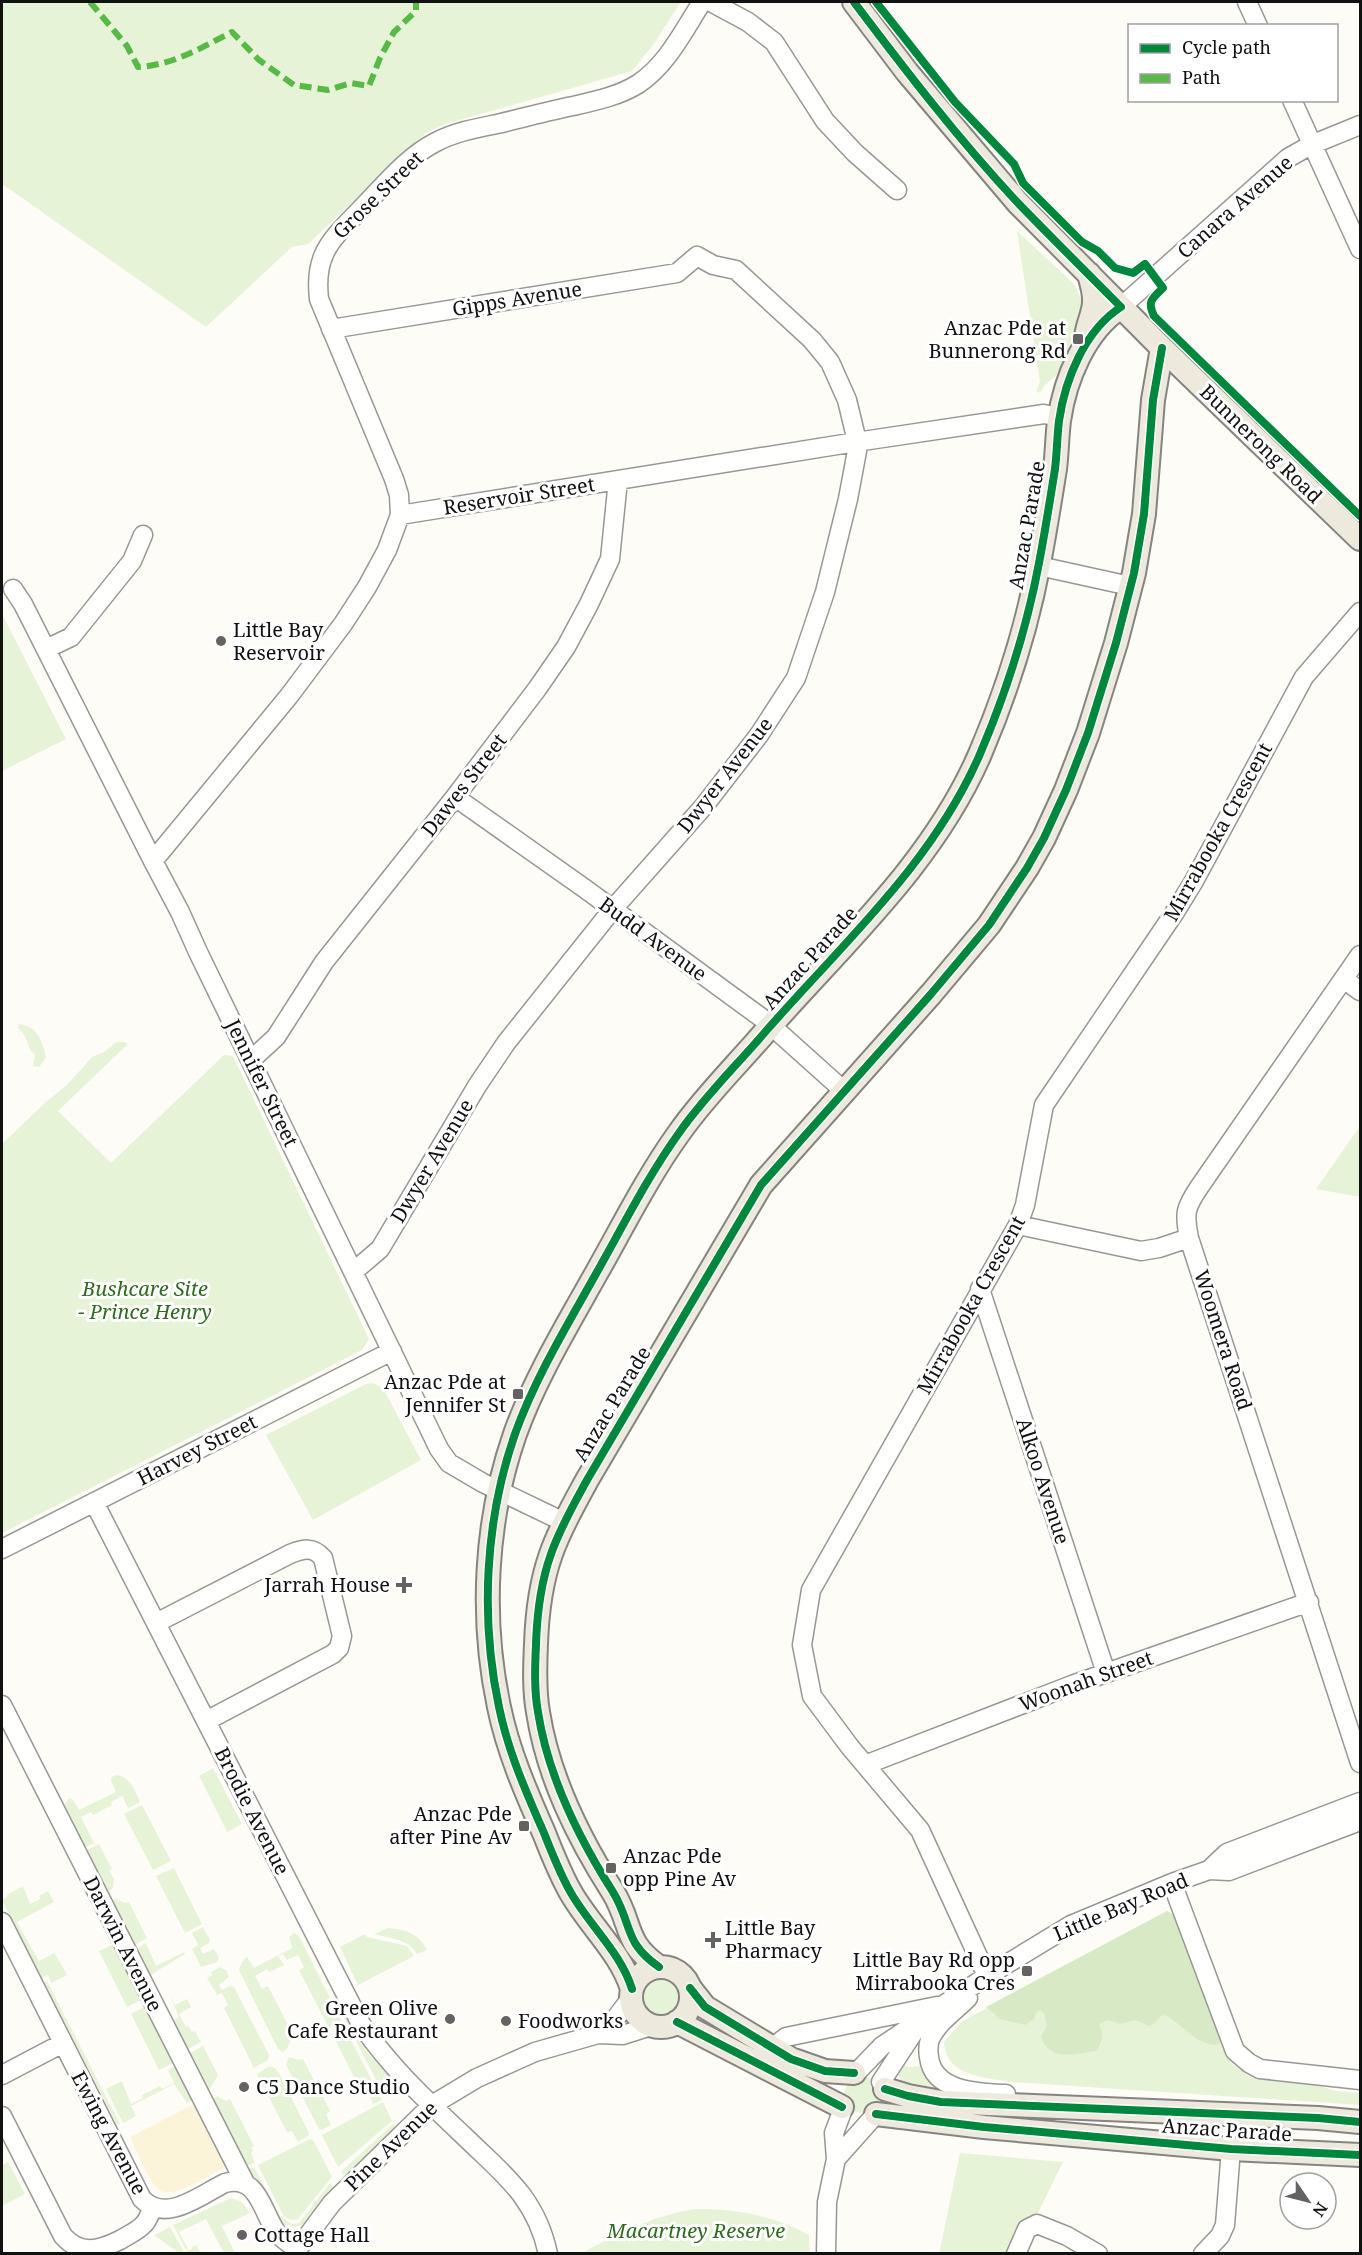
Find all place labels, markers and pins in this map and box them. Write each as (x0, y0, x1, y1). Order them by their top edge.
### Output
place label: Anzac Pde at Bunnerong Rd (929, 314, 1066, 364)
marker: Anzac Pde at Bunnerong Rd (1071, 332, 1085, 346)
place label: Little Bay Reservoir (233, 616, 325, 666)
marker: Little Bay Reservoir (214, 634, 228, 648)
place label: Anzac Pde at Jennifer St (384, 1368, 506, 1418)
marker: Anzac Pde at Jennifer St (511, 1387, 525, 1401)
place label: Jarrah House (263, 1571, 390, 1598)
marker: Jarrah House (395, 1576, 413, 1594)
place label: Anzac Pde after Pine Av (389, 1800, 512, 1850)
marker: Anzac Pde after Pine Av (517, 1819, 531, 1833)
place label: Anzac Pde opp Pine Av (623, 1842, 736, 1892)
marker: Anzac Pde opp Pine Av (604, 1861, 618, 1875)
place label: Little Bay Pharmacy (725, 1914, 822, 1964)
marker: Little Bay Pharmacy (706, 1933, 720, 1947)
place label: Little Bay Rd opp Mirrabooka Cres (853, 1946, 1015, 1996)
marker: Little Bay Rd opp Mirrabooka Cres (1020, 1964, 1034, 1978)
place label: Green Olive Cafe Restaurant (287, 1994, 438, 2044)
place label: Foodworks (518, 2007, 623, 2034)
marker: Green Olive Cafe Restaurant (443, 2012, 457, 2026)
marker: Foodworks (499, 2014, 513, 2028)
place label: C5 Dance Studio (256, 2073, 410, 2100)
marker: C5 Dance Studio (237, 2080, 251, 2094)
place label: Cottage Hall (254, 2221, 369, 2248)
marker: Cottage Hall (235, 2228, 249, 2242)

